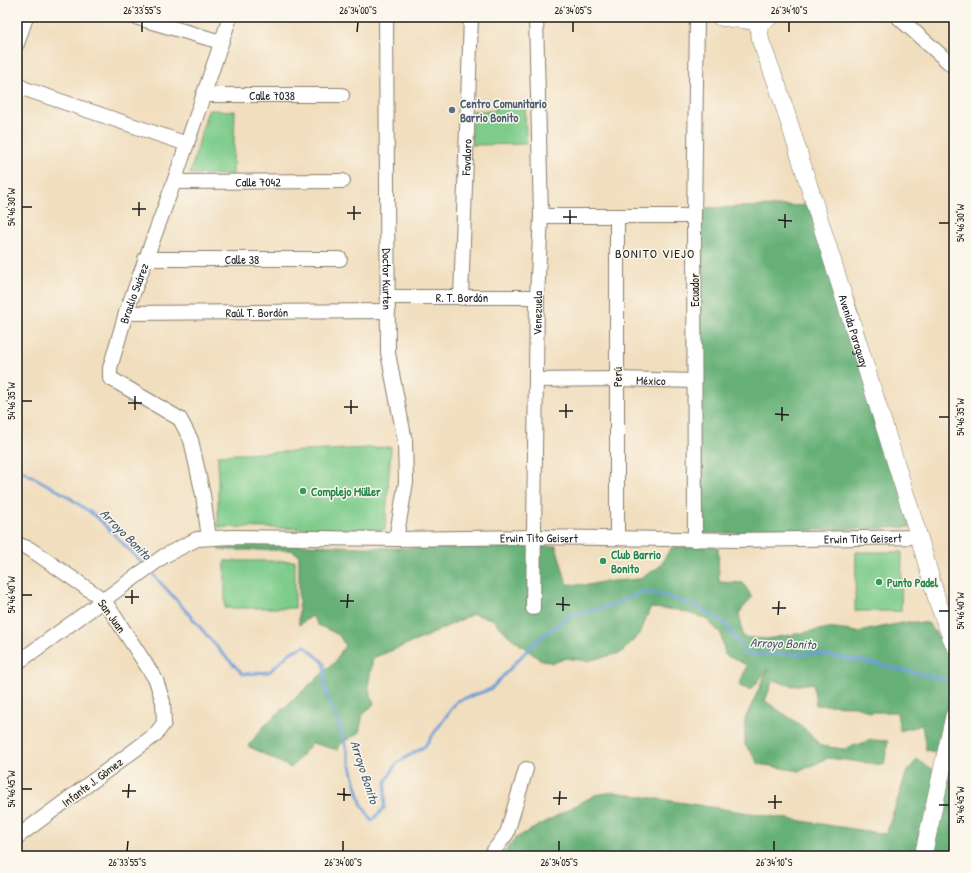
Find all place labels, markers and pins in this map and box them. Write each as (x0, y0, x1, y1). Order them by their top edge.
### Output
place label: Centro Comunitario Barrio Bonito (460, 95, 547, 126)
marker: Centro Comunitario Barrio Bonito (447, 105, 457, 115)
place label: Complejo Müller (311, 483, 381, 501)
marker: Complejo Müller (298, 486, 308, 496)
place label: Club Barrio Bonito (611, 546, 661, 577)
marker: Club Barrio Bonito (598, 556, 608, 566)
place label: Punto Padel (887, 574, 939, 591)
marker: Punto Padel (874, 577, 884, 587)

